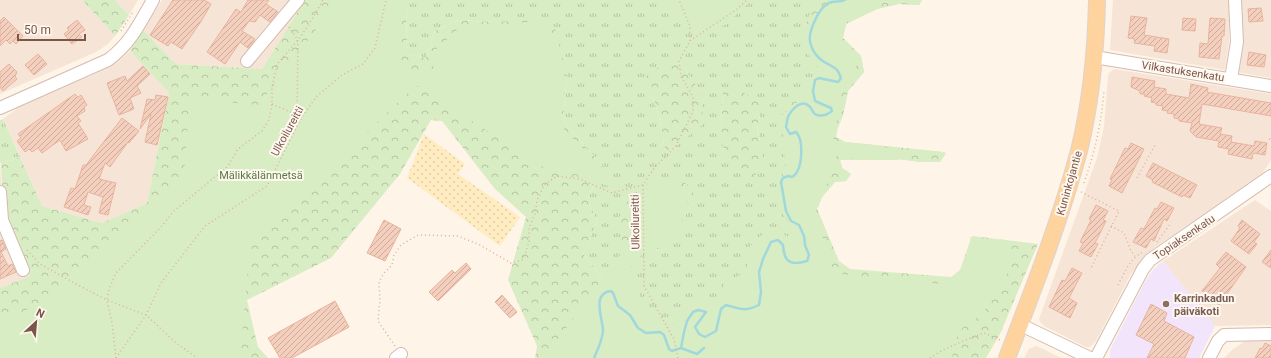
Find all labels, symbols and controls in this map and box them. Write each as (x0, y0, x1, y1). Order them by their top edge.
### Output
scale bar (18, 16, 85, 42)
text: 50 m (24, 23, 51, 37)
street label: Vilkastuksenkatu (1141, 59, 1225, 84)
street label: Ulkoilureitti (268, 104, 306, 158)
street label: Kuninkojantie (1054, 149, 1085, 217)
park label: Mälikkälänmetsä (219, 169, 303, 182)
street label: Ulkoilureitti (629, 194, 642, 250)
street label: Topiaksenkatu (1151, 212, 1218, 263)
place label: Karrinkadun päiväkoti (1174, 292, 1234, 318)
marker: Karrinkadun päiväkoti (1161, 299, 1171, 309)
north arrow (16, 302, 56, 342)
text: N (34, 306, 47, 321)

